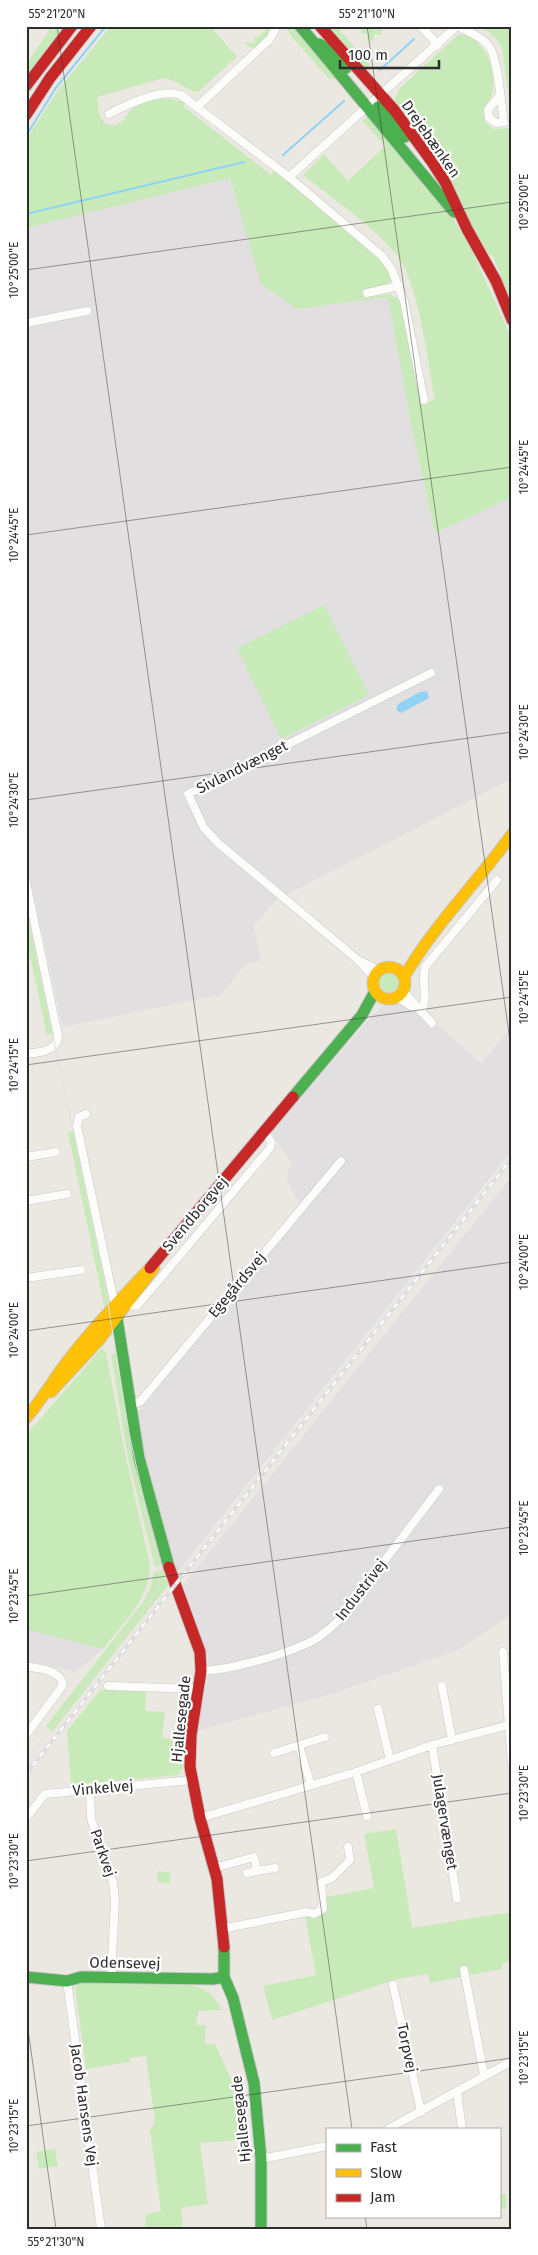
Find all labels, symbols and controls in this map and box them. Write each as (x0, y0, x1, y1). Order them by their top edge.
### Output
text: 55°21'20"N (28, 7, 86, 21)
text: 55°21'10"N (339, 7, 395, 21)
scale bar (340, 38, 439, 70)
text: 100 m (348, 46, 388, 64)
street label: Drejebænken (398, 97, 464, 181)
text: 10°25'00"E (517, 174, 531, 230)
text: 10°25'00"E (7, 242, 21, 298)
text: 10°24'45"E (517, 440, 531, 494)
text: 10°24'45"E (7, 508, 21, 562)
text: 10°24'30"E (517, 704, 531, 760)
street label: Sivlandvænget (193, 736, 291, 798)
text: 10°24'30"E (7, 772, 21, 828)
text: 10°24'15"E (517, 970, 531, 1024)
text: 10°24'15"E (7, 1038, 21, 1092)
street label: Svendborgvej (159, 1173, 231, 1255)
text: 10°24'00"E (517, 1234, 531, 1290)
street label: Egegårdsvej (204, 1249, 270, 1321)
text: 10°24'00"E (7, 1302, 21, 1358)
text: 10°23'45"E (517, 1500, 531, 1556)
street label: Industrivej (331, 1556, 391, 1624)
text: 10°23'45"E (7, 1568, 21, 1624)
street label: Hjallesegade (167, 1675, 195, 1763)
text: 10°23'30"E (517, 1765, 531, 1821)
street label: Julagervænget (429, 1773, 462, 1872)
street label: Vinkelvej (72, 1776, 134, 1800)
street label: Parkvej (86, 1827, 120, 1879)
text: 10°23'30"E (7, 1833, 21, 1889)
street label: Odensevej (89, 1953, 161, 1973)
street label: Torpvej (393, 2022, 421, 2074)
text: 10°23'15"E (517, 2031, 531, 2085)
street label: Jacob Hansens Vej (66, 2042, 102, 2168)
street label: Hjallesegade (227, 2075, 255, 2163)
text: 10°23'15"E (7, 2099, 21, 2153)
legend (326, 2128, 500, 2218)
text: Fast (370, 2138, 397, 2156)
text: Slow (370, 2164, 402, 2182)
text: Jam (370, 2188, 396, 2206)
text: 55°21'30"N (27, 2235, 85, 2249)

